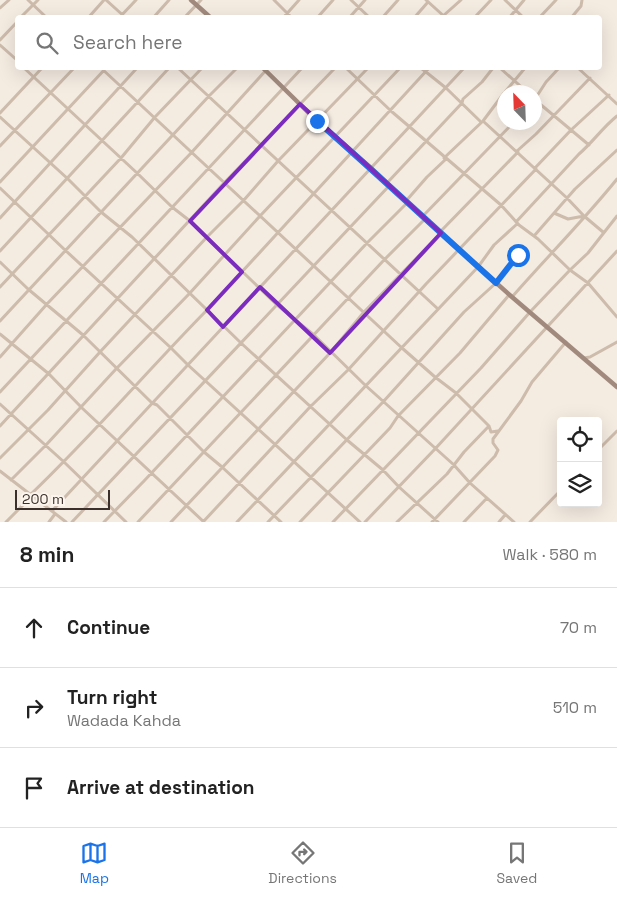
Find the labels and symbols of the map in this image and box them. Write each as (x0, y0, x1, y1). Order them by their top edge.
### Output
north arrow (497, 85, 542, 130)
route end (306, 110, 329, 133)
route start (507, 244, 530, 267)
scale bar (15, 487, 110, 510)

